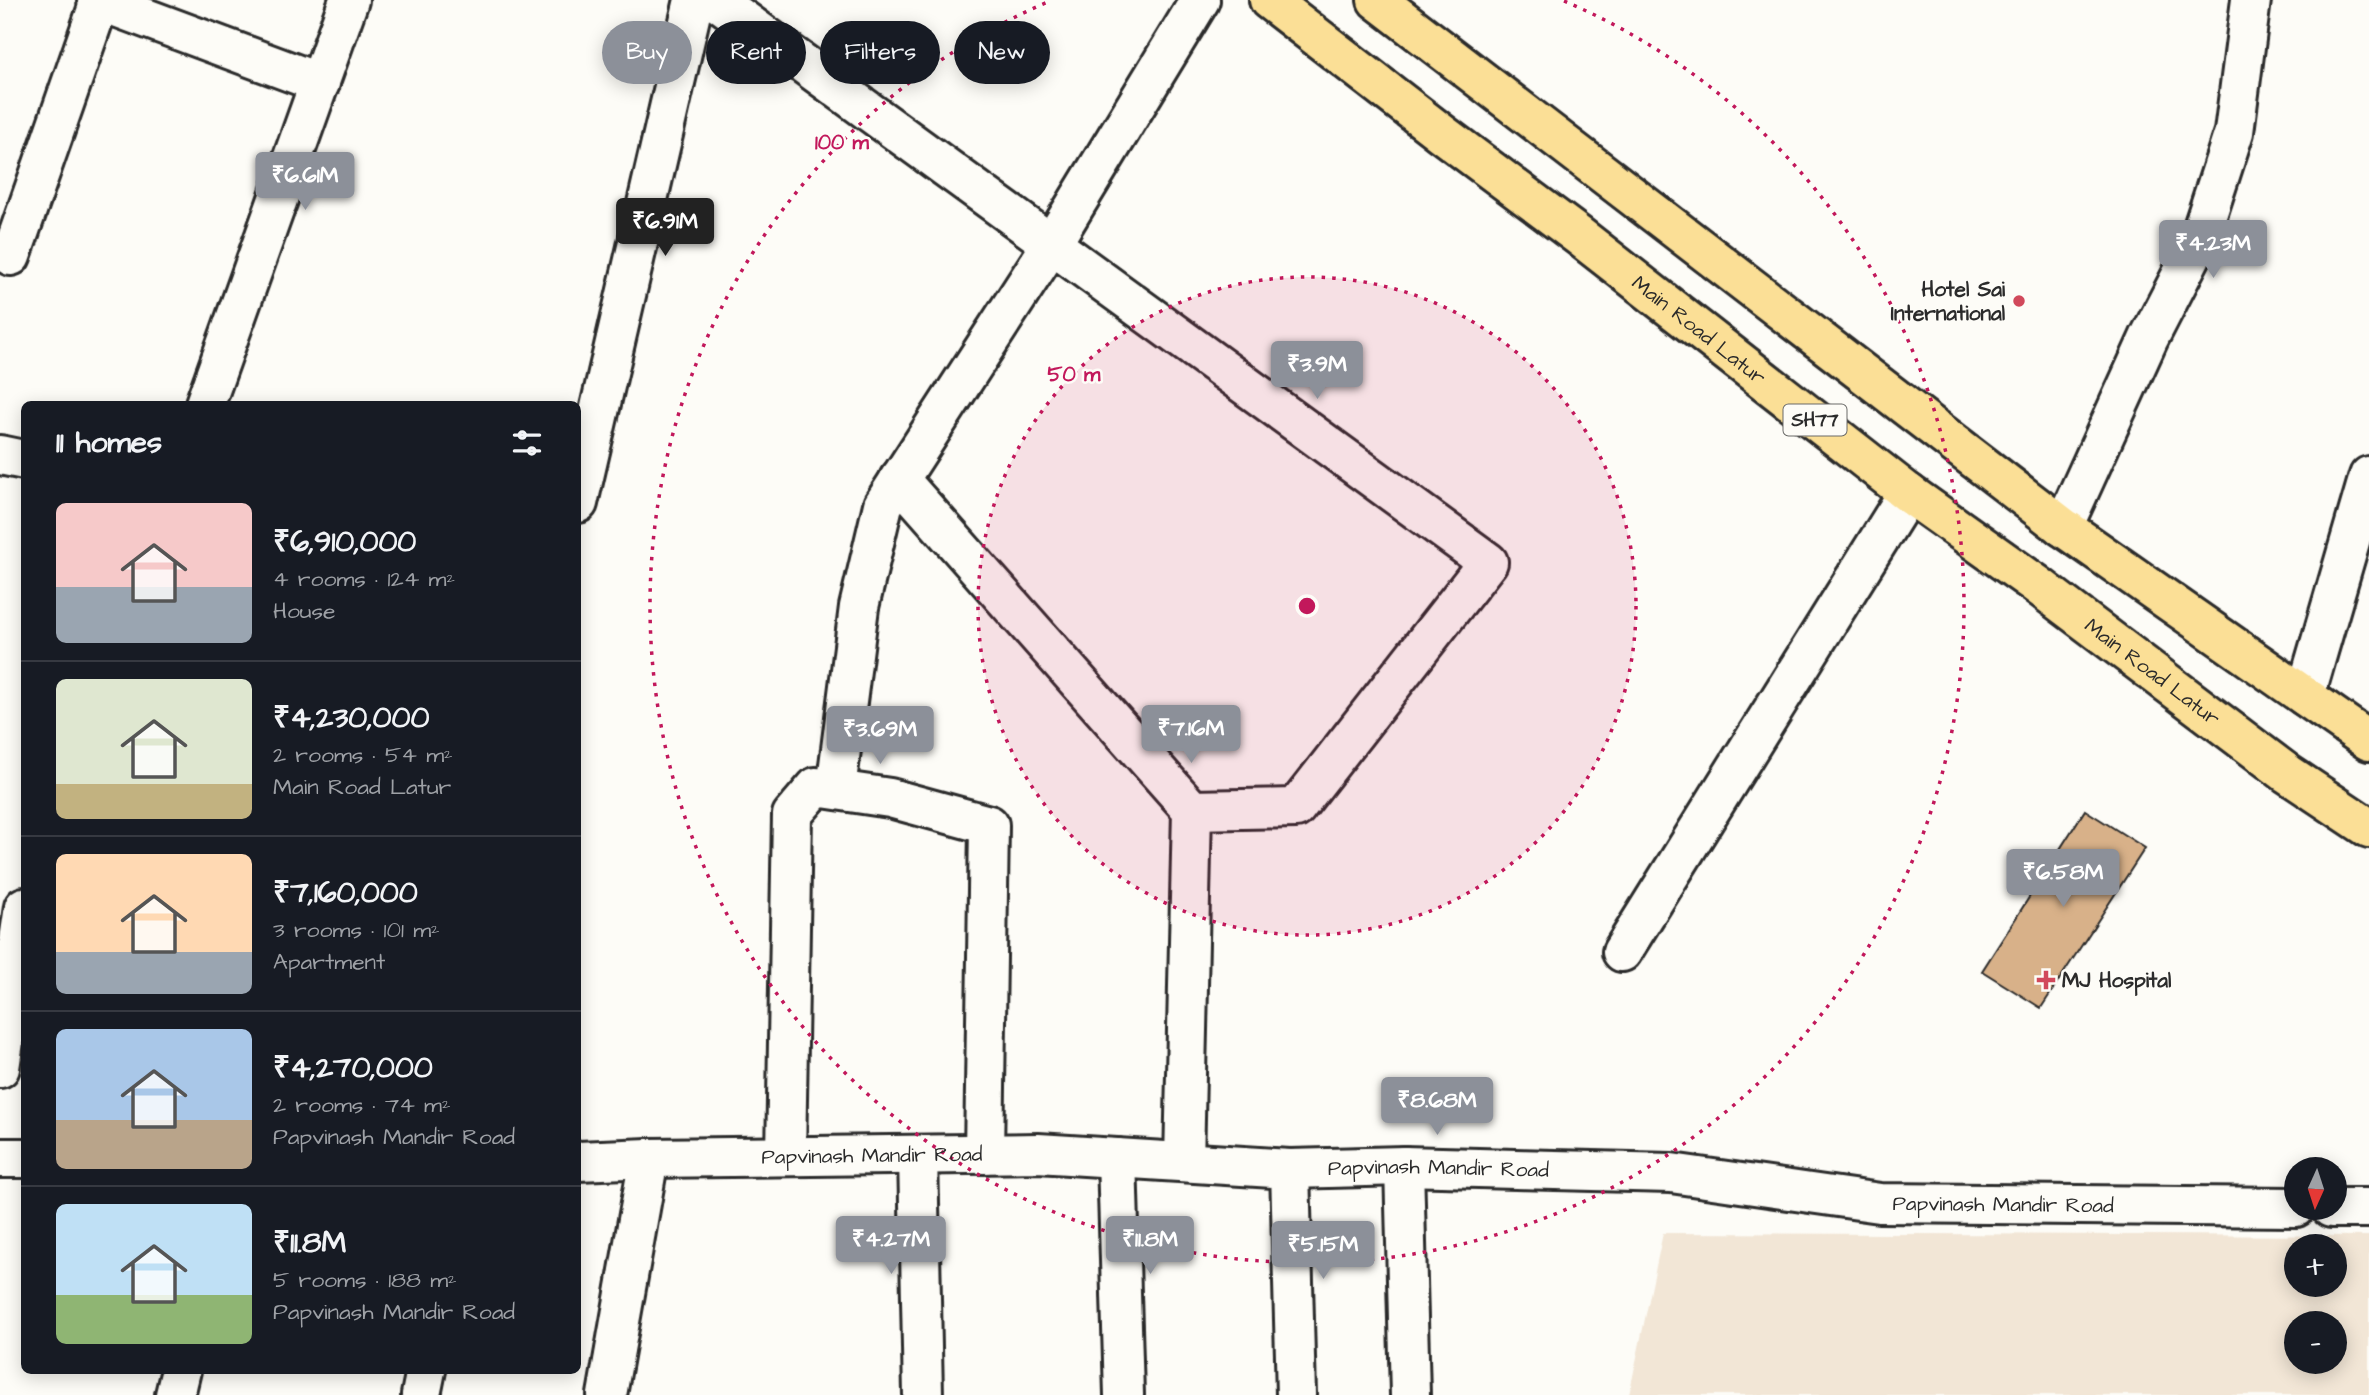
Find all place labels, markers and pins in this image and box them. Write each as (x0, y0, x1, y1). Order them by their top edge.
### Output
pin: ₹6.61M (248, 152, 362, 212)
pin: ₹6.91M (608, 198, 722, 258)
pin: ₹4.23M (2156, 220, 2270, 280)
place label: Hotel Sai International (1891, 275, 2006, 328)
marker: Hotel Sai International (2011, 293, 2027, 309)
pin: ₹3.9M (1268, 342, 1366, 401)
centre of rings (1295, 594, 1319, 618)
pin: ₹3.69M (823, 706, 937, 766)
pin: ₹7.16M (1134, 706, 1248, 765)
pin: ₹6.58M (2006, 850, 2120, 909)
place label: MJ Hospital (2062, 966, 2172, 996)
marker: MJ Hospital (2036, 970, 2056, 990)
pin: ₹8.68M (1380, 1078, 1494, 1137)
pin: ₹4.27M (834, 1216, 948, 1276)
pin: ₹11.8M (1093, 1216, 1207, 1276)
pin: ₹5.15M (1266, 1222, 1380, 1281)

